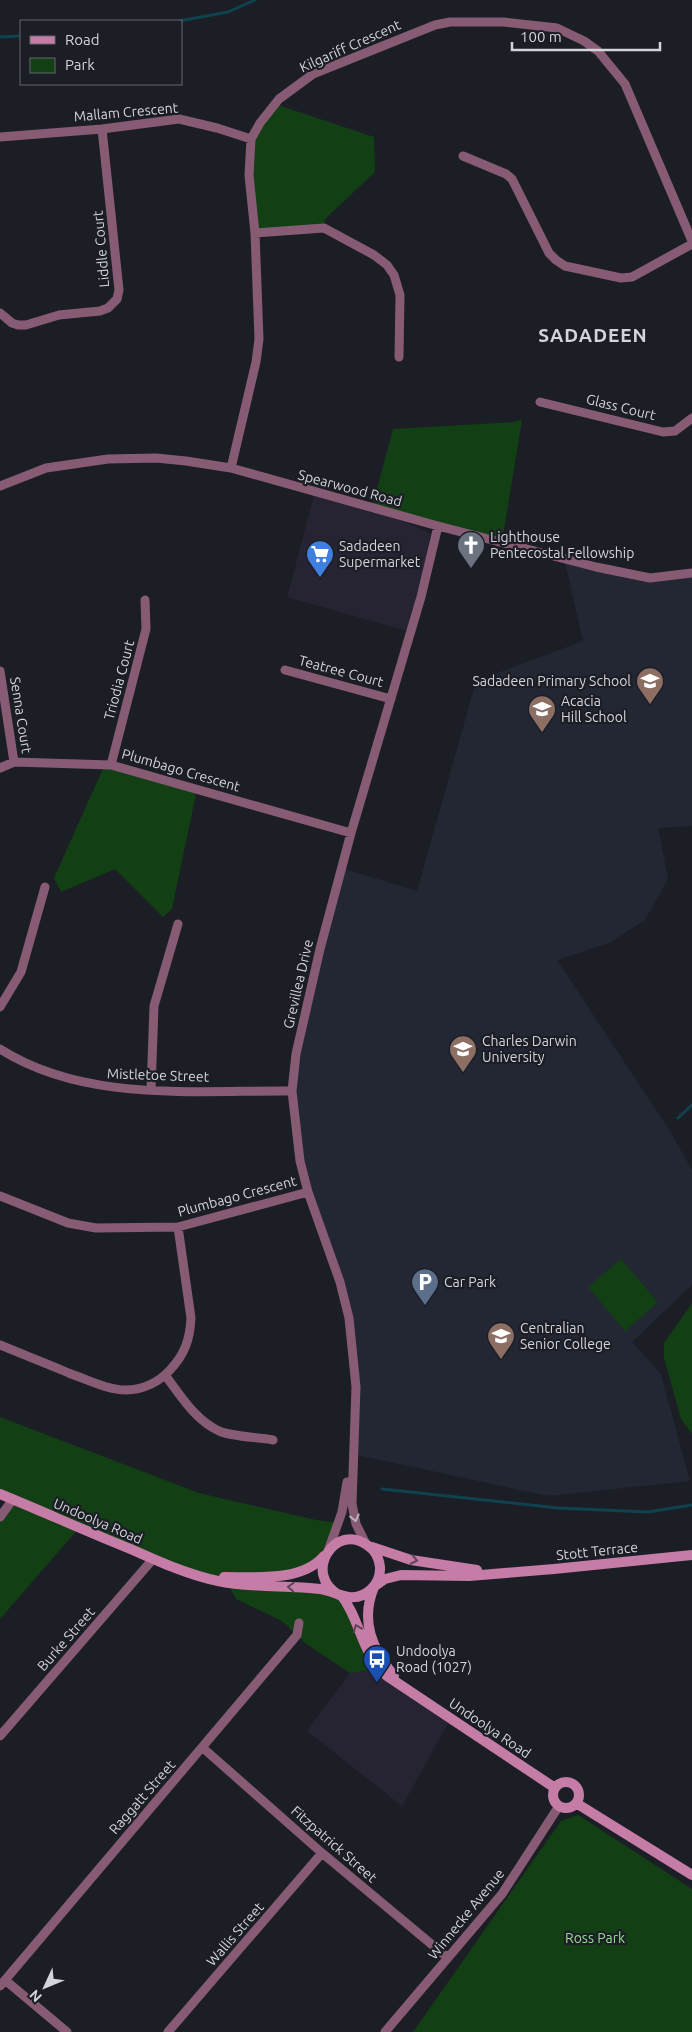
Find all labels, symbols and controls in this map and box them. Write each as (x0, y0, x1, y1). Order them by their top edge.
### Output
street label: Kilgariff Crescent (297, 16, 404, 75)
legend (20, 20, 182, 85)
scale bar (512, 20, 660, 52)
text: 100 m (520, 28, 562, 45)
text: Road (65, 31, 100, 48)
text: Park (65, 56, 95, 73)
street label: Mallam Crescent (73, 99, 179, 125)
street label: Liddle Court (90, 209, 112, 288)
district label: SADADEEN (538, 324, 648, 346)
street label: Glass Court (585, 391, 658, 423)
street label: Spearwood Road (296, 466, 404, 510)
place label: Lighthouse Pentecostal Fellowship (490, 529, 634, 561)
church icon: Lighthouse Pentecostal Fellowship (456, 530, 486, 569)
place label: Sadadeen Supermarket (339, 538, 421, 570)
supermarket icon: Sadadeen Supermarket (305, 539, 335, 578)
street label: Triodia Court (101, 638, 137, 722)
street label: Teatree Court (297, 652, 386, 690)
school or university icon: Sadadeen Primary School (635, 666, 665, 705)
place label: Sadadeen Primary School (472, 673, 631, 689)
street label: Senna Court (7, 676, 35, 755)
place label: Acacia Hill School (561, 693, 627, 725)
school or university icon: Acacia Hill School (527, 694, 557, 733)
street label: Plumbago Crescent (120, 745, 242, 795)
street label: Grevillea Drive (280, 938, 316, 1030)
place label: Charles Darwin University (482, 1033, 577, 1065)
school or university icon: Charles Darwin University (448, 1034, 478, 1073)
street label: Mistletoe Street (107, 1065, 210, 1085)
street label: Plumbago Crescent (176, 1172, 299, 1220)
parking icon: Car Park (410, 1267, 440, 1306)
place label: Car Park (444, 1274, 496, 1290)
place label: Centralian Senior College (520, 1320, 611, 1352)
school or university icon: Centralian Senior College (486, 1321, 516, 1360)
street label: Undoolya Road (51, 1495, 145, 1547)
one-way arrow (349, 1513, 360, 1522)
street label: Stott Terrace (555, 1539, 639, 1563)
one-way arrow (409, 1555, 418, 1565)
one-way arrow (287, 1582, 295, 1593)
street label: Burke Street (34, 1604, 98, 1674)
one-way arrow (353, 1625, 363, 1633)
place label: Undoolya Road (1027) (396, 1643, 472, 1675)
bus stop icon: Undoolya Road (1027) (362, 1644, 392, 1683)
street label: Undoolya Road (446, 1695, 534, 1761)
street label: Raggatt Street (106, 1756, 179, 1837)
street label: Fitzpatrick Street (288, 1802, 380, 1886)
street label: Winnecke Avenue (425, 1866, 507, 1962)
street label: Wallis Street (203, 1899, 267, 1969)
park label: Ross Park (565, 1930, 625, 1946)
north arrow (20, 1962, 70, 2012)
text: N (26, 1987, 45, 2005)

